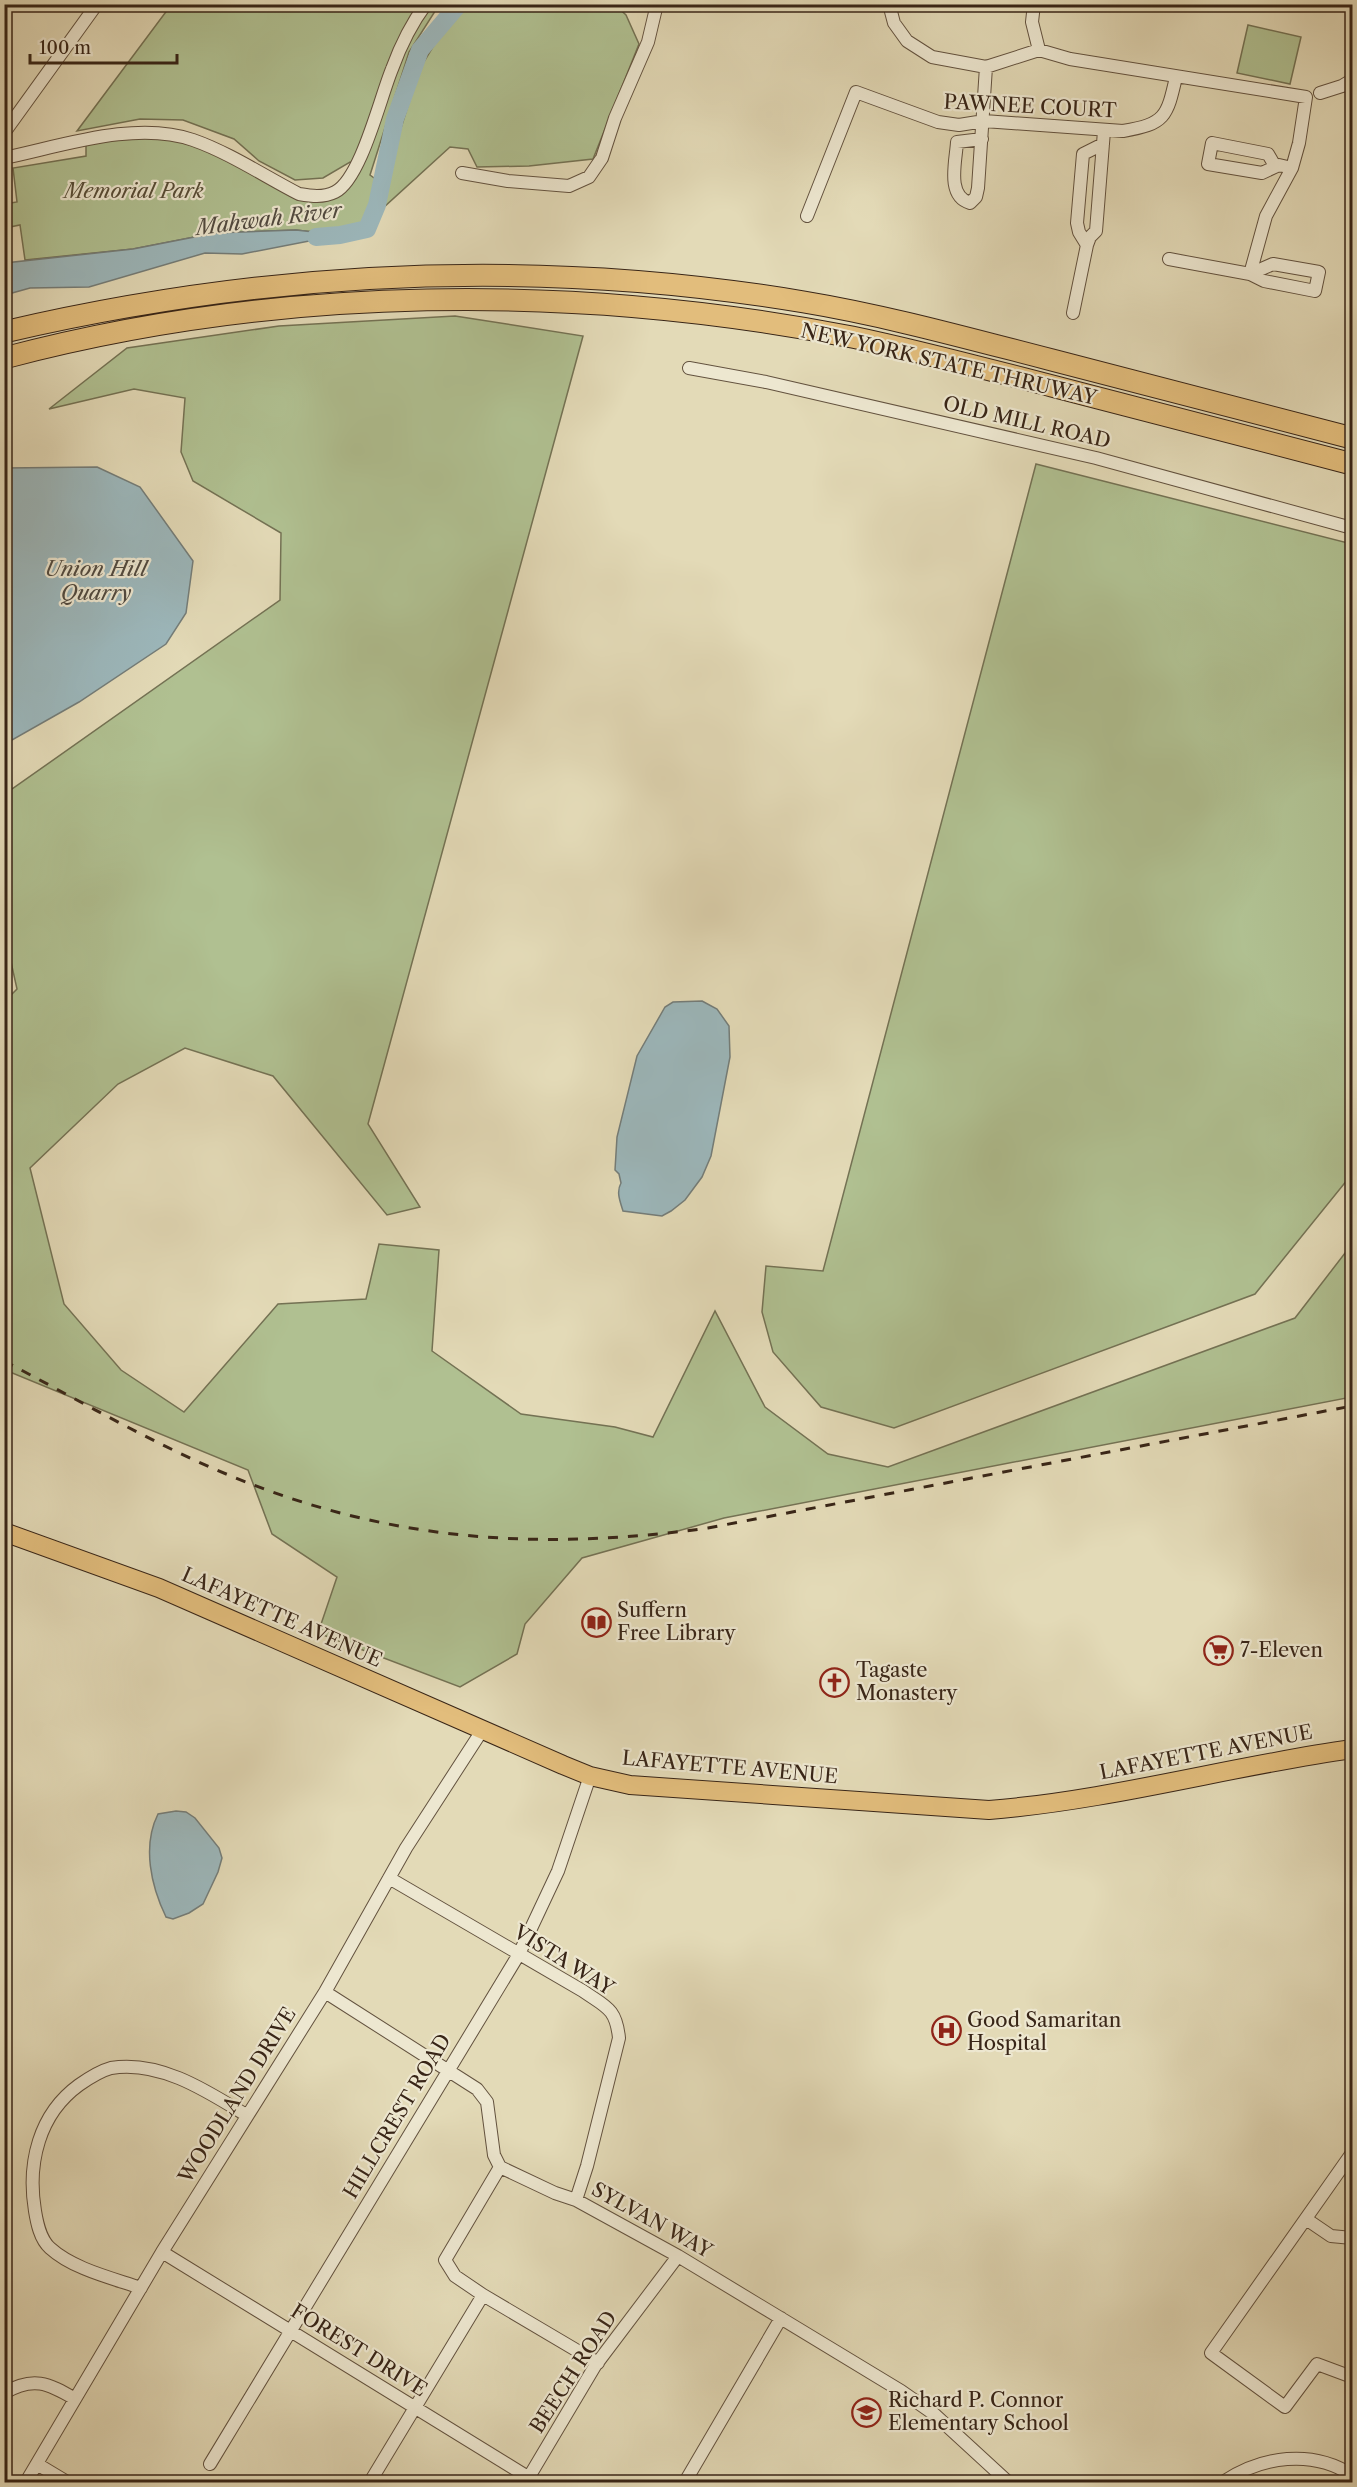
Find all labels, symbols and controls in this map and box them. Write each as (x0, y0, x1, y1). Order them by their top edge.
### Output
scale bar (30, 27, 177, 65)
text: 100 m (39, 37, 91, 59)
street label: PAWNEE COURT (943, 89, 1117, 123)
park label: Memorial Park (62, 179, 204, 203)
water label: Mahwah River (192, 197, 344, 240)
street label: NEW YORK STATE THRUWAY (799, 318, 1100, 410)
street label: OLD MILL ROAD (941, 391, 1113, 453)
water label: Union Hill Quarry (45, 556, 150, 605)
street label: LAFAYETTE AVENUE (178, 1562, 386, 1672)
place label: Suffern Free Library (617, 1598, 736, 1645)
library icon: Suffern Free Library (580, 1606, 612, 1638)
supermarket icon: 7-Eleven (1203, 1634, 1235, 1666)
place label: 7-Eleven (1240, 1638, 1323, 1662)
place label: Tagaste Monastery (856, 1658, 958, 1705)
church icon: Tagaste Monastery (819, 1666, 851, 1698)
street label: LAFAYETTE AVENUE (1097, 1720, 1315, 1784)
street label: LAFAYETTE AVENUE (621, 1746, 839, 1788)
street label: VISTA WAY (509, 1919, 619, 2001)
street label: WOODLAND DRIVE (173, 2003, 301, 2188)
place label: Good Samaritan Hospital (967, 2008, 1122, 2055)
hospital icon: Good Samaritan Hospital (930, 2015, 962, 2047)
street label: HILLCREST ROAD (338, 2029, 456, 2203)
street label: SYLVAN WAY (587, 2177, 717, 2263)
street label: FOREST DRIVE (287, 2299, 431, 2401)
street label: BEECH ROAD (525, 2306, 621, 2438)
place label: Richard P. Connor Elementary School (888, 2388, 1069, 2435)
school or university icon: Richard P. Connor Elementary School (851, 2396, 883, 2428)

